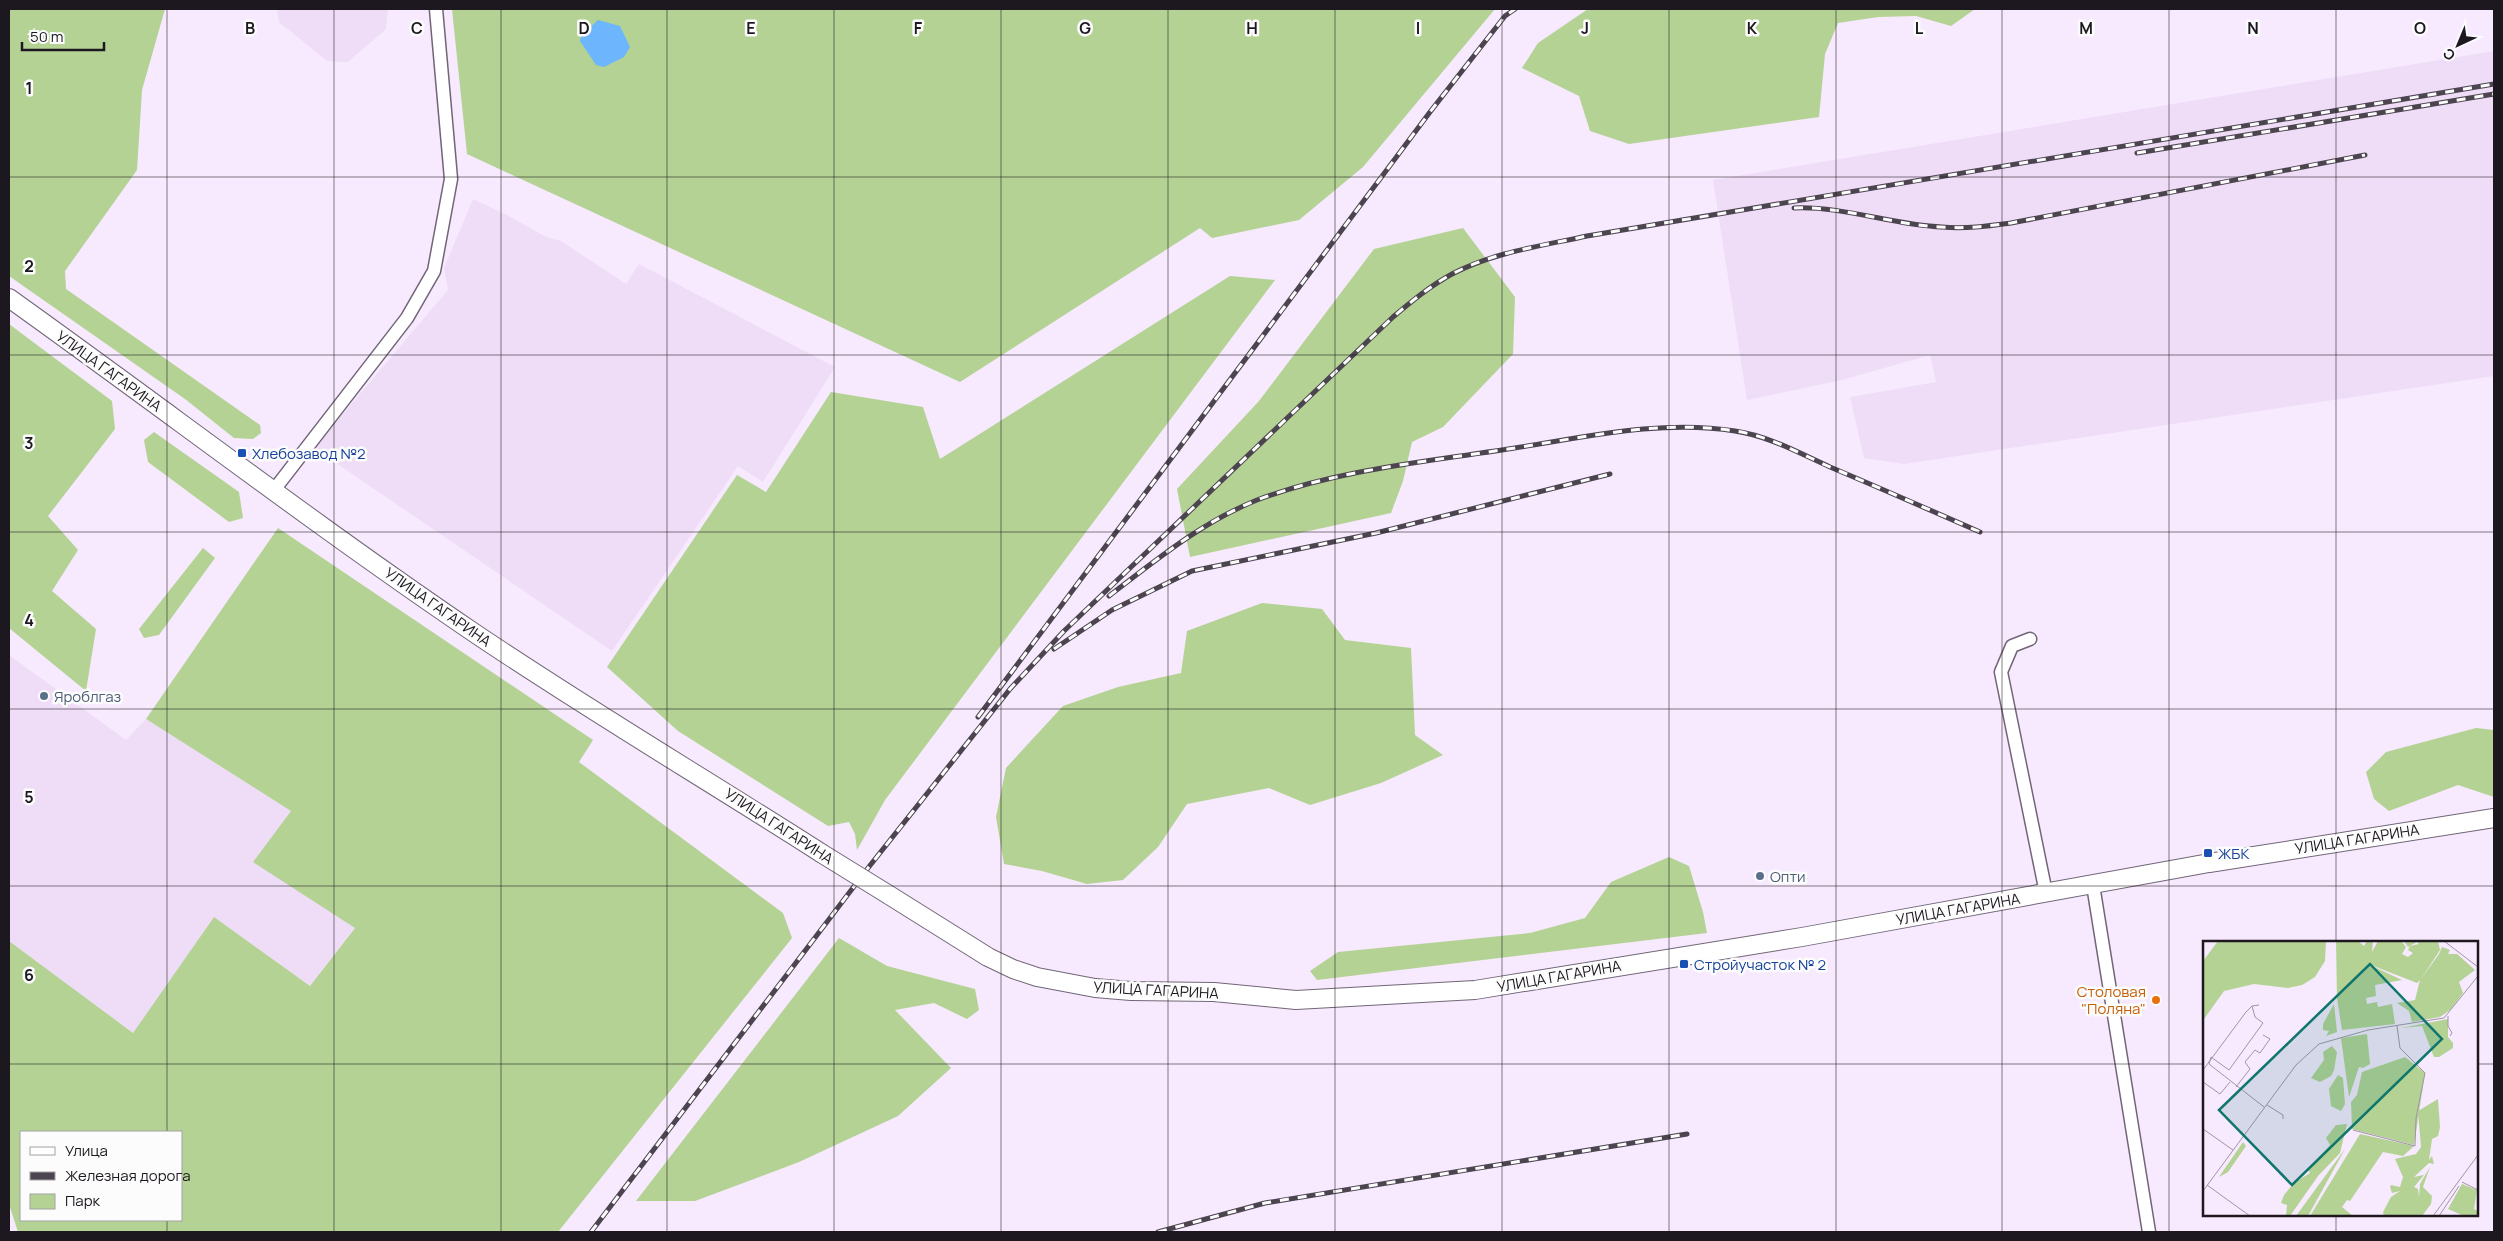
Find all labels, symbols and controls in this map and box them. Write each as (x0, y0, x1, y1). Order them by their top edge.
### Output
text: B (245, 17, 255, 39)
text: C (411, 17, 423, 39)
text: D (578, 17, 590, 39)
text: E (746, 17, 756, 39)
text: F (914, 17, 923, 39)
text: G (1079, 17, 1091, 39)
text: H (1246, 17, 1258, 39)
text: I (1416, 17, 1420, 39)
text: J (1581, 17, 1589, 39)
text: K (1747, 17, 1758, 39)
text: L (1915, 17, 1924, 39)
text: M (2079, 17, 2093, 39)
text: N (2247, 17, 2259, 39)
text: O (2414, 17, 2426, 39)
scale bar (22, 20, 105, 52)
north arrow (2433, 20, 2483, 70)
text: 50 m (30, 26, 64, 47)
text: С (2438, 44, 2459, 65)
text: 1 (25, 77, 33, 99)
text: 2 (24, 255, 34, 277)
street label: УЛИЦА ГАГАРИНА (52, 326, 166, 417)
text: 3 (24, 432, 34, 454)
place label: Хлебозавод №2 (252, 443, 366, 464)
marker: Хлебозавод №2 (236, 447, 248, 459)
street label: УЛИЦА ГАГАРИНА (380, 562, 496, 652)
text: 4 (24, 609, 34, 631)
place label: Яроблгаз (54, 686, 121, 707)
marker: Яроблгаз (38, 690, 50, 702)
street label: УЛИЦА ГАГАРИНА (721, 783, 838, 869)
text: 5 (24, 786, 34, 808)
street label: УЛИЦА ГАГАРИНА (2293, 819, 2421, 859)
place label: ЖБК (2218, 843, 2249, 864)
marker: ЖБК (2202, 847, 2214, 859)
place label: Опти (1770, 866, 1806, 887)
marker: Опти (1754, 870, 1766, 882)
street label: УЛИЦА ГАГАРИНА (1894, 888, 2022, 930)
inset map (2203, 941, 2478, 1216)
place label: Стройучасток № 2 (1694, 954, 1826, 975)
street label: УЛИЦА ГАГАРИНА (1495, 955, 1623, 997)
marker: Стройучасток № 2 (1678, 958, 1690, 970)
text: 6 (24, 964, 34, 986)
street label: УЛИЦА ГАГАРИНА (1093, 976, 1220, 1004)
place label: Столовая "Поляна" (2077, 981, 2146, 1019)
marker: Столовая "Поляна" (2150, 994, 2162, 1006)
legend (20, 1131, 182, 1221)
text: Улица (65, 1140, 108, 1161)
text: Железная дорога (65, 1165, 190, 1186)
text: Парк (65, 1190, 101, 1211)

